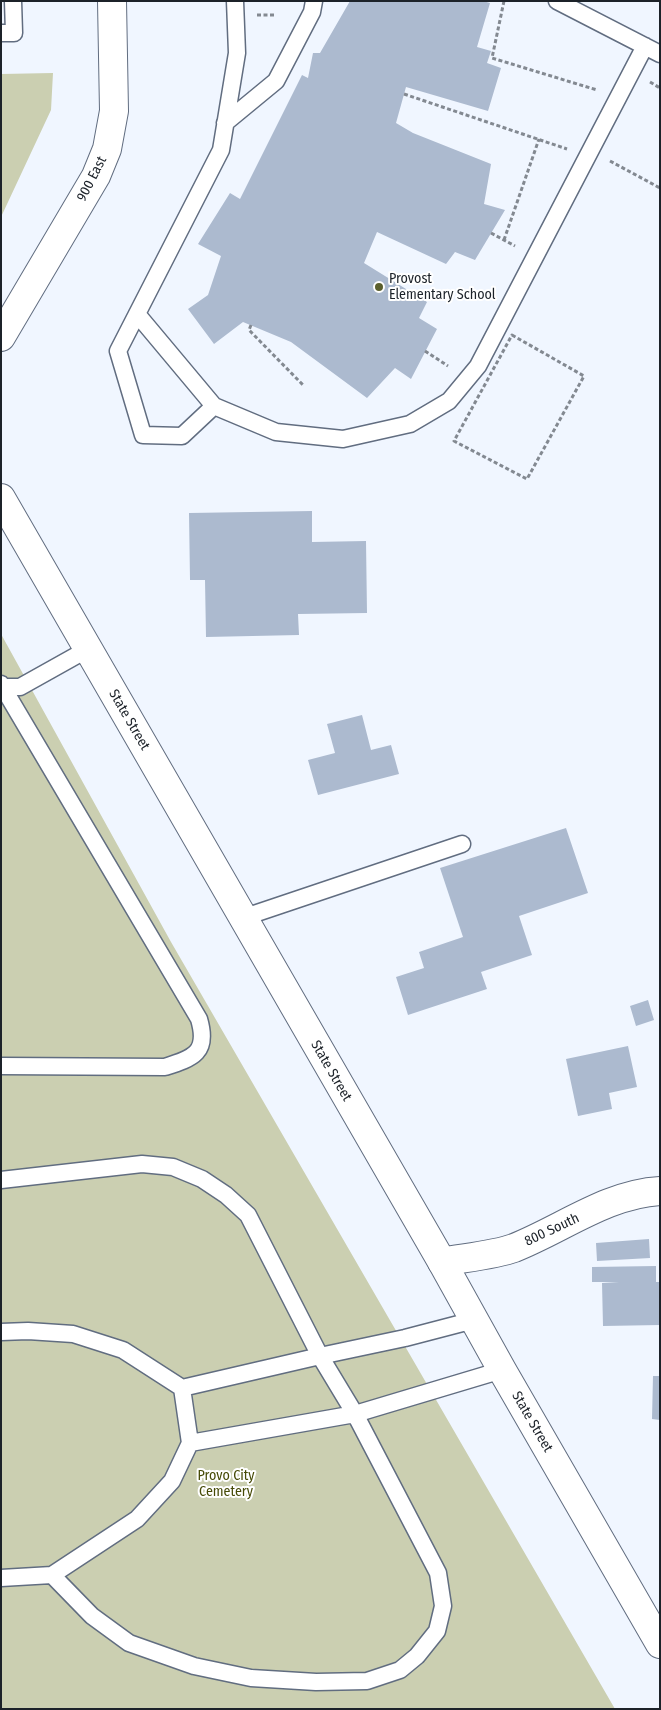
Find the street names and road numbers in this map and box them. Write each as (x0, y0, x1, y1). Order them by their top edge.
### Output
street label: 900 East (74, 154, 110, 204)
street label: State Street (105, 687, 153, 753)
street label: State Street (307, 1038, 355, 1104)
street label: 800 South (522, 1210, 582, 1250)
street label: State Street (508, 1389, 556, 1455)

